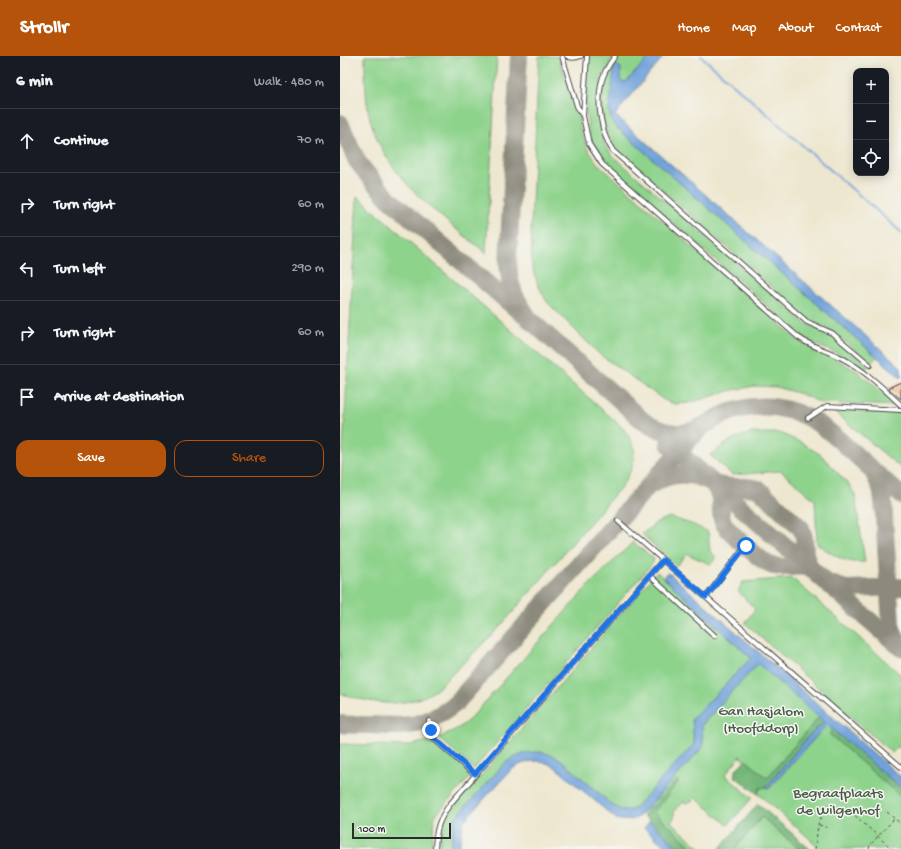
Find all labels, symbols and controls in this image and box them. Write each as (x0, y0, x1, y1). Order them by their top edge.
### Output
text: Strollr (20, 17, 68, 40)
text: Home (678, 20, 710, 37)
text: Map (732, 20, 756, 37)
text: About (778, 20, 814, 37)
text: Contact (836, 20, 881, 37)
map controls (853, 68, 889, 176)
button: + (853, 68, 889, 104)
text: 6 min (16, 72, 52, 92)
text: Walk · 480 m (254, 75, 324, 90)
button: − (853, 104, 889, 140)
icon: ahead (16, 130, 38, 152)
text: Continue (54, 132, 108, 150)
text: 70 m (298, 133, 324, 148)
button: locate (853, 140, 889, 176)
icon: right (16, 194, 38, 216)
text: Turn right (54, 196, 114, 214)
text: 60 m (298, 197, 324, 212)
icon: left (16, 258, 38, 280)
text: Turn left (54, 260, 105, 278)
text: 290 m (291, 261, 324, 276)
icon: right (16, 322, 38, 344)
text: Turn right (54, 324, 114, 342)
text: 60 m (298, 325, 324, 340)
icon: arrive (16, 386, 38, 408)
text: Arrive at destination (54, 388, 184, 406)
button: Save (16, 440, 166, 477)
button: Share (174, 440, 324, 477)
route start (737, 537, 755, 555)
park label: Gan Hasjalom (Hoofddorp) (718, 703, 804, 738)
route end (422, 721, 440, 739)
park label: Begraafplaats de Wilgenhof (792, 785, 883, 820)
scale bar (352, 821, 451, 840)
text: 100 m (358, 824, 385, 836)

